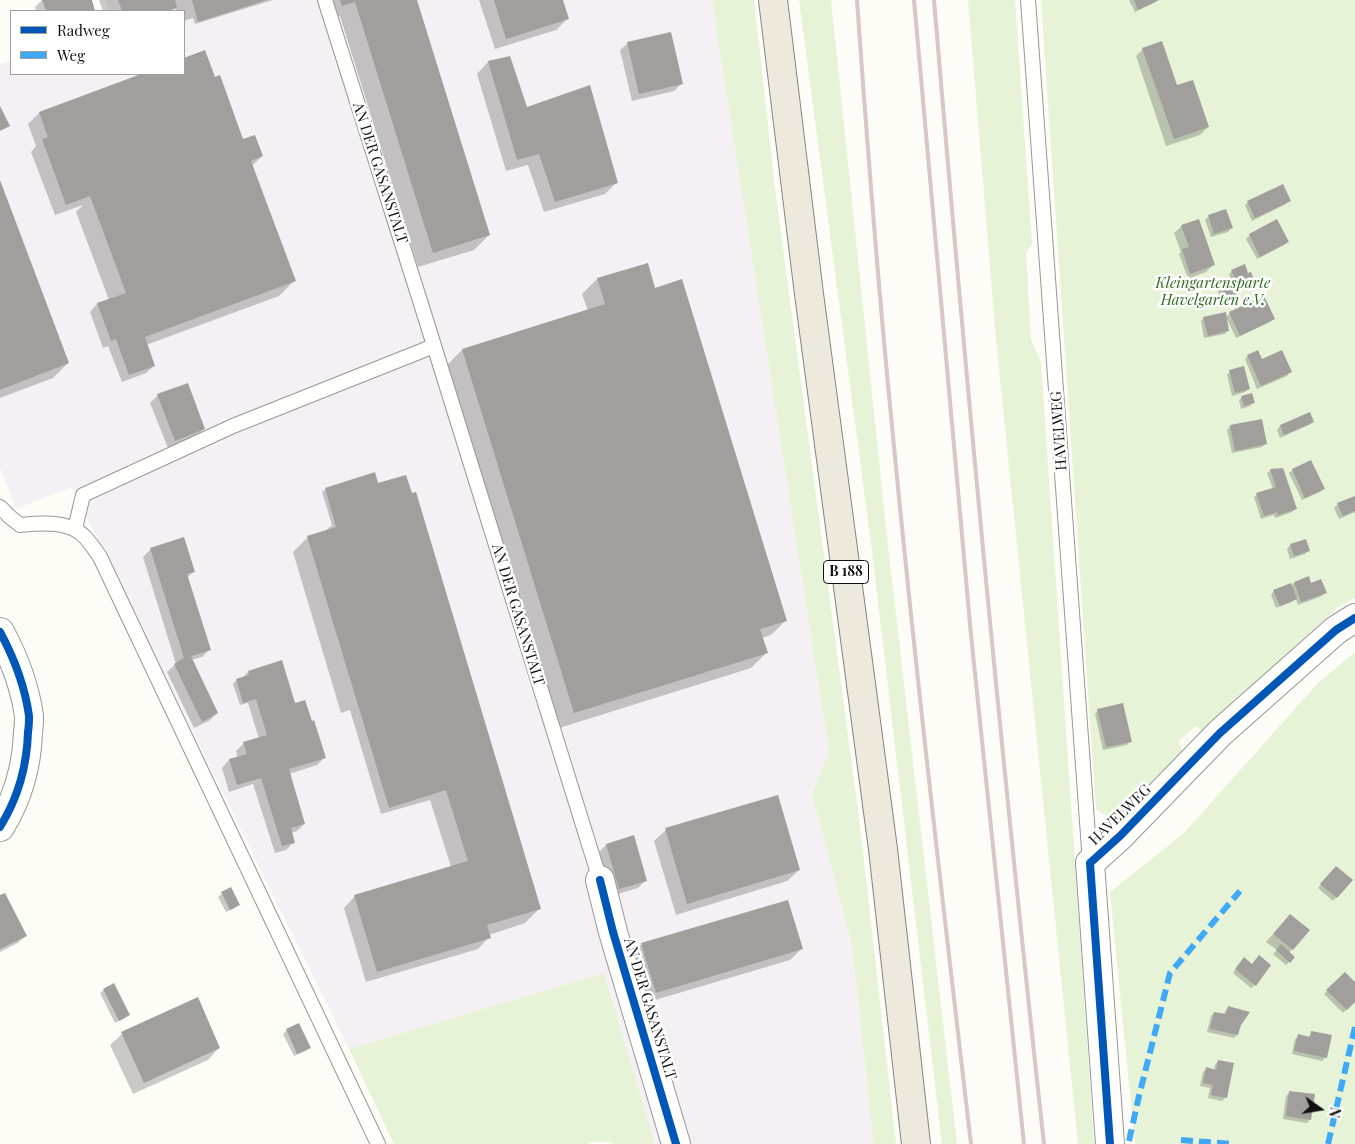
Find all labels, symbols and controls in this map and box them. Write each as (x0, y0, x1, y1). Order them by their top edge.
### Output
legend (10, 10, 185, 75)
text: Radweg (57, 20, 110, 40)
text: Weg (57, 45, 85, 65)
street label: AN DER GASANSTALT (349, 100, 411, 246)
park label: Kleingartensparte Havelgarten e.V. (1156, 274, 1270, 309)
street label: HAVELWEG (1047, 391, 1071, 471)
street label: AN DER GASANSTALT (488, 542, 548, 688)
road number: B 188 (824, 560, 868, 584)
street label: HAVELWEG (1085, 781, 1155, 849)
street label: AN DER GASANSTALT (620, 936, 680, 1082)
north arrow (1295, 1084, 1345, 1134)
text: N (1325, 1105, 1345, 1120)

